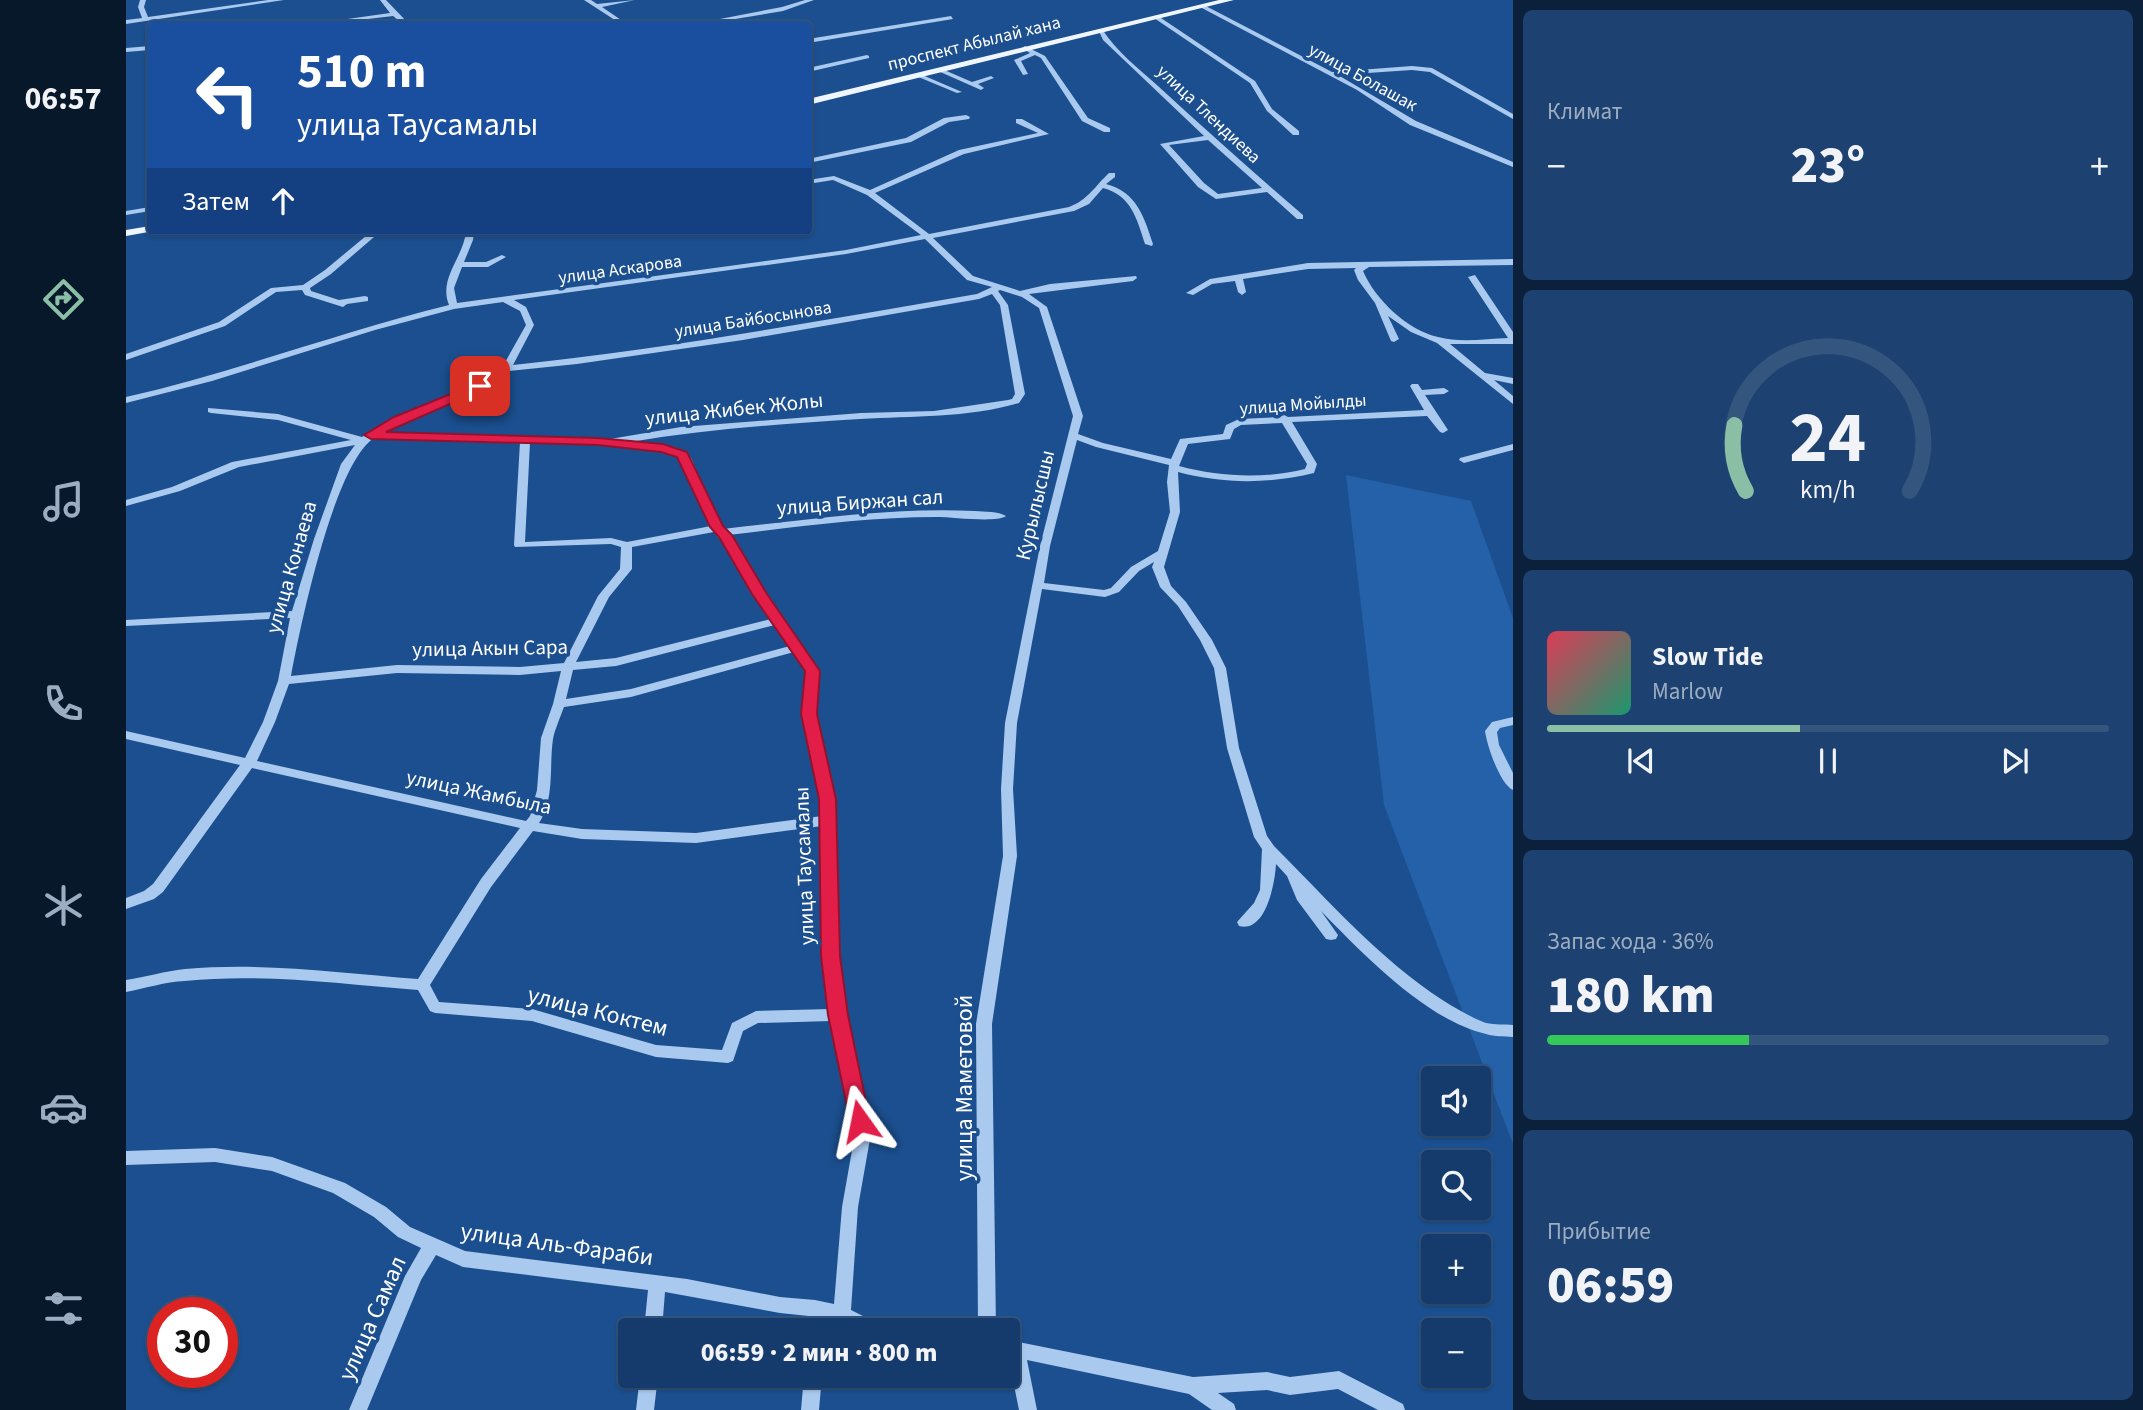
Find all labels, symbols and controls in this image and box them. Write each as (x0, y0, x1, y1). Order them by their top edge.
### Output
street label: проспект Абылай хана (885, 10, 1063, 77)
text: 510 m (297, 37, 426, 107)
street label: улица Болашак (1304, 37, 1422, 118)
icon: left (182, 49, 273, 140)
street label: улица Тлендиева (1151, 59, 1266, 169)
text: 06:57 (24, 76, 102, 122)
text: Климат (1547, 95, 1622, 128)
text: улица Таусамалы (297, 102, 538, 148)
text: 23° (1791, 129, 1865, 203)
text: − (1547, 140, 1566, 194)
text: + (2090, 140, 2109, 194)
icon: ahead (264, 182, 302, 220)
text: Затем (182, 183, 250, 220)
street label: улица Аскарова (557, 248, 683, 291)
icon: directions (39, 275, 88, 324)
street label: улица Байбосынова (673, 295, 833, 344)
pin (450, 356, 510, 416)
icon: arrive (461, 367, 499, 405)
street label: улица Жибек Жолы (643, 385, 825, 433)
text: 24 (1790, 386, 1866, 490)
street label: улица Мойылды (1239, 388, 1367, 421)
street label: Курылысшы (1008, 447, 1062, 563)
text: km/h (1800, 472, 1856, 508)
icon: music (39, 477, 88, 526)
street label: улица Биржан сал (776, 481, 944, 523)
street label: улица Конаева (258, 497, 324, 637)
street label: улица Акын Сара (412, 632, 568, 664)
text: Slow Tide (1652, 638, 1763, 675)
text: Marlow (1652, 675, 1723, 708)
icon: phone (39, 679, 88, 728)
icon: previous (1622, 742, 1660, 780)
icon: pause (1809, 742, 1847, 780)
icon: next (1996, 742, 2034, 780)
street label: улица Жамбыла (404, 762, 554, 822)
street label: улица Таусамалы (786, 786, 822, 946)
icon: climate (39, 881, 88, 930)
text: Запас хода · 36% (1547, 925, 1714, 958)
text: 180 km (1547, 959, 1715, 1033)
street label: улица Коктем (524, 977, 672, 1046)
street label: улица Маметовой (947, 995, 982, 1181)
map controls (1421, 1066, 1491, 1388)
button: sound (1421, 1066, 1491, 1136)
icon: car (39, 1083, 88, 1132)
position arrow (823, 1084, 897, 1158)
button: search (1421, 1150, 1491, 1220)
street label: улица Аль-Фараби (458, 1214, 656, 1275)
text: Прибытие (1547, 1215, 1651, 1248)
button: + (1421, 1234, 1491, 1304)
text: 06:59 (1547, 1249, 1674, 1323)
street label: улица Самал (329, 1250, 416, 1386)
icon: filters (39, 1284, 88, 1333)
speed limit sign: 30 (147, 1297, 238, 1388)
button: − (1421, 1318, 1491, 1388)
text: 06:59 · 2 мин · 800 m (701, 1334, 937, 1371)

